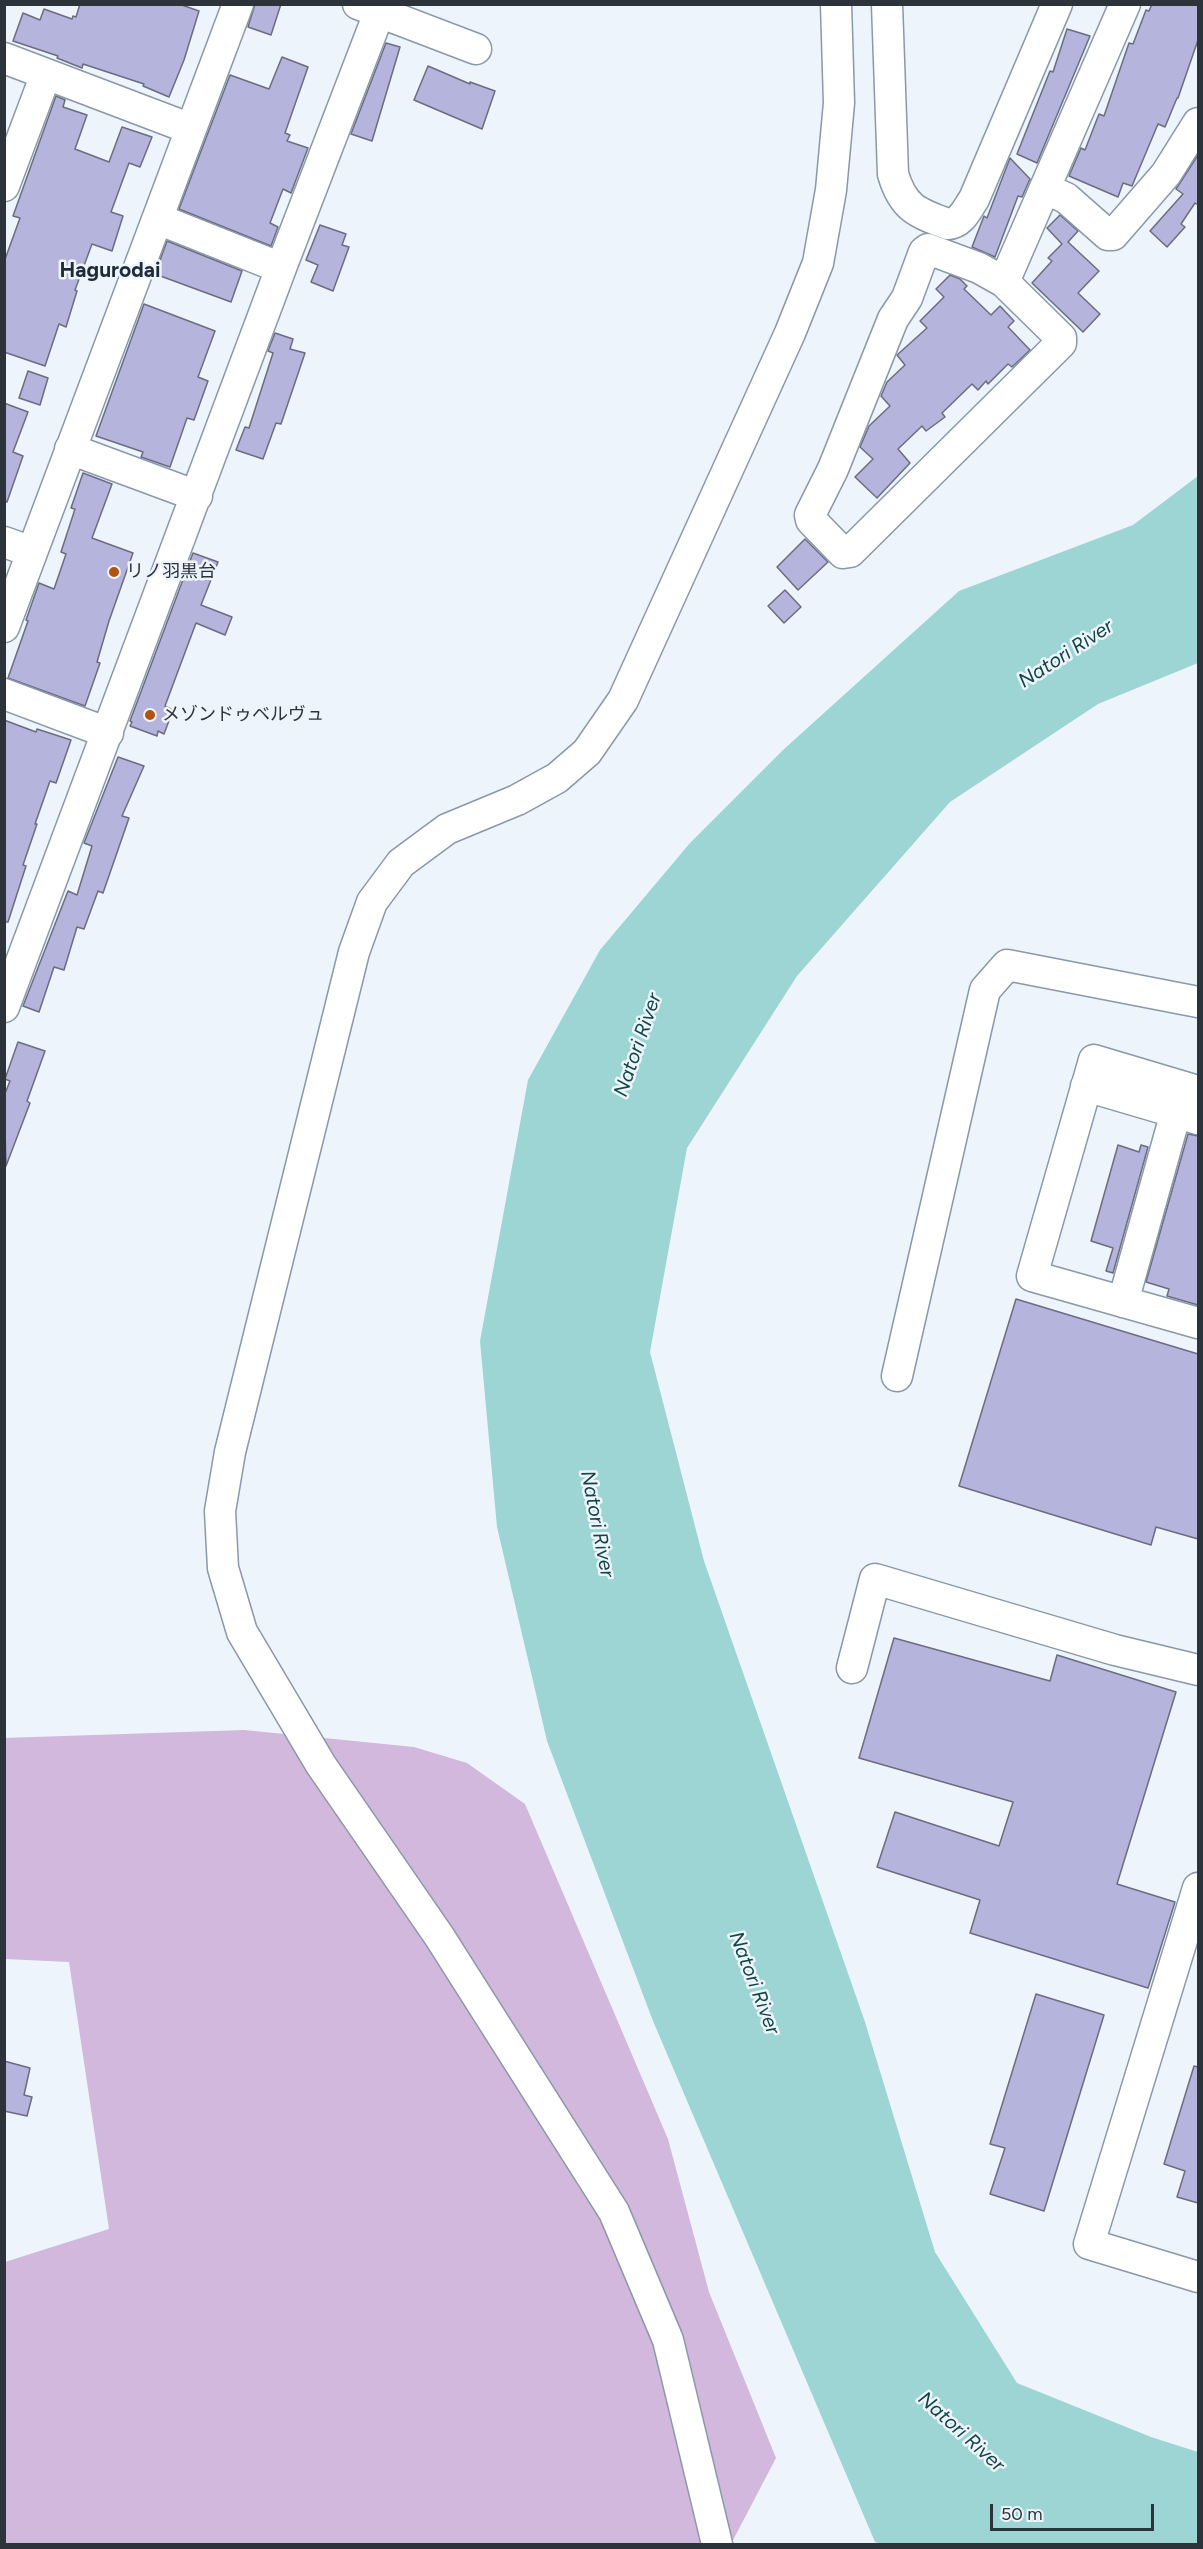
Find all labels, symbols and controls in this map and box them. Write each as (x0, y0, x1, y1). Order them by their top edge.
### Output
district label: Hagurodai (60, 258, 160, 284)
place label: リノ羽黒台 (126, 561, 216, 583)
marker: リノ羽黒台 (107, 565, 121, 579)
water label: Natori River (1014, 615, 1118, 693)
place label: メゾンドゥベルヴュ (162, 704, 324, 726)
marker: メゾンドゥベルヴュ (143, 708, 157, 722)
water label: Natori River (609, 990, 667, 1100)
water label: Natori River (575, 1469, 619, 1579)
water label: Natori River (723, 1928, 785, 2038)
water label: Natori River (913, 2387, 1009, 2477)
scale bar (993, 2492, 1156, 2530)
text: 50 m (1001, 2503, 1043, 2525)

